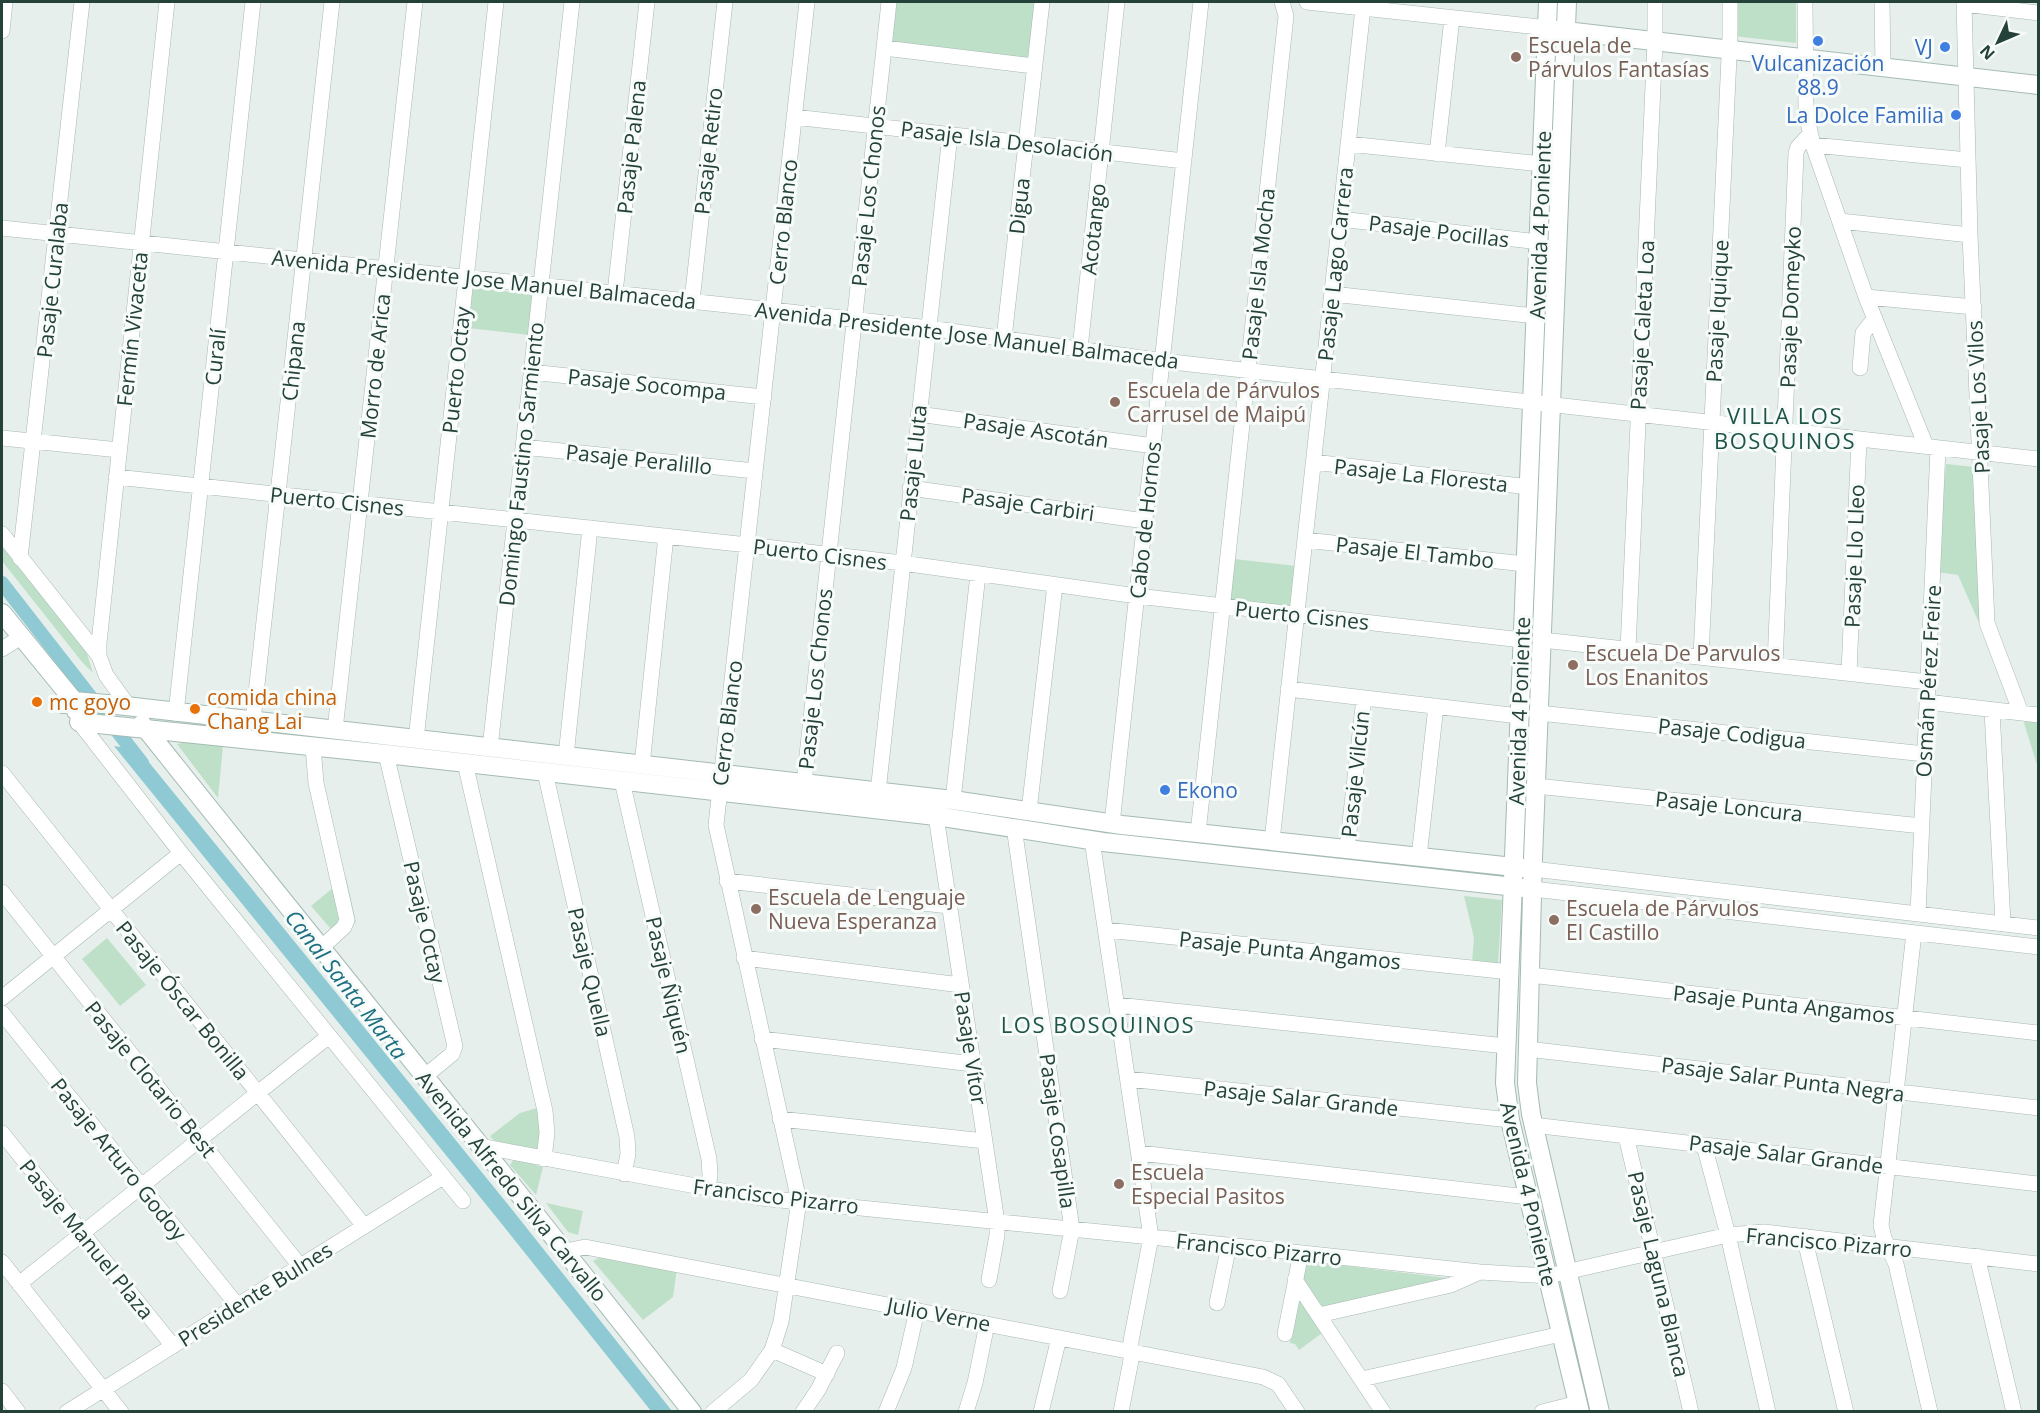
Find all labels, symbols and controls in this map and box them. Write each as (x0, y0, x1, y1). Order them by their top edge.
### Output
north arrow (1968, 12, 2028, 72)
place label: Escuela de Párvulos Fantasías (1528, 31, 1709, 83)
place label: VJ (1915, 33, 1933, 61)
marker: Vulcanización 88.9 (1811, 34, 1825, 48)
marker: VJ (1938, 40, 1952, 54)
text: N (1975, 40, 2000, 65)
place label: Vulcanización 88.9 (1752, 49, 1885, 101)
marker: Escuela de Párvulos Fantasías (1509, 50, 1523, 64)
street label: Pasaje Palena (610, 79, 652, 215)
street label: Pasaje Retiro (687, 86, 729, 216)
place label: La Dolce Familia (1786, 101, 1944, 129)
street label: Pasaje Los Chonos (845, 104, 891, 288)
marker: La Dolce Familia (1949, 108, 1963, 122)
street label: Pasaje Isla Desolación (899, 114, 1115, 168)
street label: Avenida 4 Poniente (1523, 130, 1557, 320)
street label: Cerro Blanco (762, 158, 804, 286)
street label: Pasaje Lago Carrera (1311, 166, 1359, 362)
street label: Digua (1002, 176, 1036, 236)
street label: Acotango (1074, 182, 1112, 276)
street label: Pasaje Isla Mocha (1235, 187, 1281, 361)
street label: Pasaje Curalaba (30, 201, 74, 359)
street label: Pasaje Pocillas (1367, 208, 1511, 254)
street label: Pasaje Domeyko (1773, 226, 1807, 388)
street label: Pasaje Caleta Loa (1624, 239, 1660, 411)
street label: Pasaje Iquique (1699, 239, 1735, 383)
street label: Avenida Presidente Jose Manuel Balmaceda (270, 243, 698, 315)
street label: Fermín Vivaceta (110, 250, 154, 408)
street label: Morro de Arica (353, 292, 397, 440)
street label: Avenida Presidente Jose Manuel Balmaceda (754, 295, 1180, 375)
street label: Puerto Octay (435, 305, 477, 435)
street label: Chipana (275, 320, 311, 402)
street label: Pasaje Los Vilos (1960, 320, 1996, 474)
street label: Domingo Faustino Sarmiento (492, 321, 550, 607)
street label: Curalí (198, 327, 232, 387)
street label: Pasaje Socompa (566, 362, 728, 406)
place label: Escuela de Párvulos Carrusel de Maipú (1127, 376, 1320, 428)
marker: Escuela de Párvulos Carrusel de Maipú (1108, 395, 1122, 409)
district label: VILLA LOS BOSQUINOS (1714, 400, 1856, 455)
street label: Pasaje Lluta (893, 403, 933, 523)
street label: Pasaje Ascotán (961, 406, 1111, 454)
street label: Pasaje Peralillo (564, 437, 714, 481)
street label: Cabo de Hornos (1123, 440, 1167, 600)
street label: Pasaje La Floresta (1333, 452, 1509, 498)
street label: Puerto Cisnes (269, 480, 405, 522)
street label: Pasaje Carbiri (960, 481, 1096, 527)
street label: Pasaje Llo Lleo (1838, 484, 1870, 628)
street label: Pasaje El Tambo (1334, 530, 1496, 574)
street label: Puerto Cisnes (751, 532, 889, 576)
street label: Osmán Pérez Freire (1909, 584, 1947, 778)
street label: Pasaje Los Chonos (792, 587, 838, 771)
street label: Puerto Cisnes (1234, 594, 1370, 636)
street label: Avenida 4 Poniente (1502, 616, 1536, 806)
place label: Escuela De Parvulos Los Enanitos (1585, 639, 1781, 691)
marker: Escuela De Parvulos Los Enanitos (1566, 658, 1580, 672)
street label: Cerro Blanco (705, 659, 749, 787)
place label: comida china Chang Lai (207, 683, 337, 735)
place label: mc goyo (49, 688, 131, 716)
marker: mc goyo (30, 695, 44, 709)
marker: comida china Chang Lai (188, 702, 202, 716)
street label: Pasaje Vilcún (1334, 709, 1376, 839)
street label: Pasaje Codigua (1657, 711, 1807, 755)
place label: Ekono (1177, 776, 1238, 804)
marker: Ekono (1158, 783, 1172, 797)
street label: Pasaje Loncura (1654, 784, 1804, 828)
street label: Pasaje Octay (397, 858, 453, 986)
place label: Escuela de Lenguaje Nueva Esperanza (768, 883, 966, 935)
place label: Escuela de Párvulos El Castillo (1566, 894, 1759, 946)
marker: Escuela de Lenguaje Nueva Esperanza (749, 902, 763, 916)
water label: Canal Santa Marta (279, 903, 415, 1065)
street label: Pasaje Quella (562, 905, 618, 1039)
marker: Escuela de Párvulos El Castillo (1547, 913, 1561, 927)
street label: Pasaje Ñiquén (640, 914, 698, 1056)
street label: Pasaje Óscar Bonilla (110, 915, 256, 1085)
street label: Pasaje Punta Angamos (1178, 924, 1402, 976)
street label: Pasaje Punta Angamos (1672, 978, 1896, 1030)
street label: Pasaje Vítor (948, 989, 994, 1107)
street label: Pasaje Clotario Best (79, 995, 223, 1163)
district label: LOS BOSQUINOS (1001, 1009, 1195, 1039)
street label: Pasaje Salar Punta Negra (1660, 1050, 1906, 1108)
street label: Pasaje Cosapilla (1033, 1052, 1083, 1210)
street label: Avenida Alfredo Silva Carvallo (410, 1065, 614, 1307)
street label: Pasaje Arturo Godoy (45, 1072, 194, 1246)
street label: Pasaje Salar Grande (1202, 1074, 1400, 1122)
street label: Avenida 4 Poniente (1494, 1099, 1564, 1289)
street label: Pasaje Salar Grande (1687, 1128, 1885, 1180)
street label: Pasaje Manuel Plaza (14, 1153, 160, 1325)
place label: Escuela Especial Pasitos (1131, 1158, 1285, 1210)
street label: Pasaje Laguna Blanca (1622, 1168, 1696, 1380)
street label: Francisco Pizarro (692, 1172, 860, 1220)
marker: Escuela Especial Pasitos (1112, 1177, 1126, 1191)
street label: Francisco Pizarro (1745, 1221, 1913, 1263)
street label: Francisco Pizarro (1175, 1226, 1343, 1272)
street label: Presidente Bulnes (173, 1235, 337, 1353)
street label: Julio Verne (883, 1290, 993, 1338)

